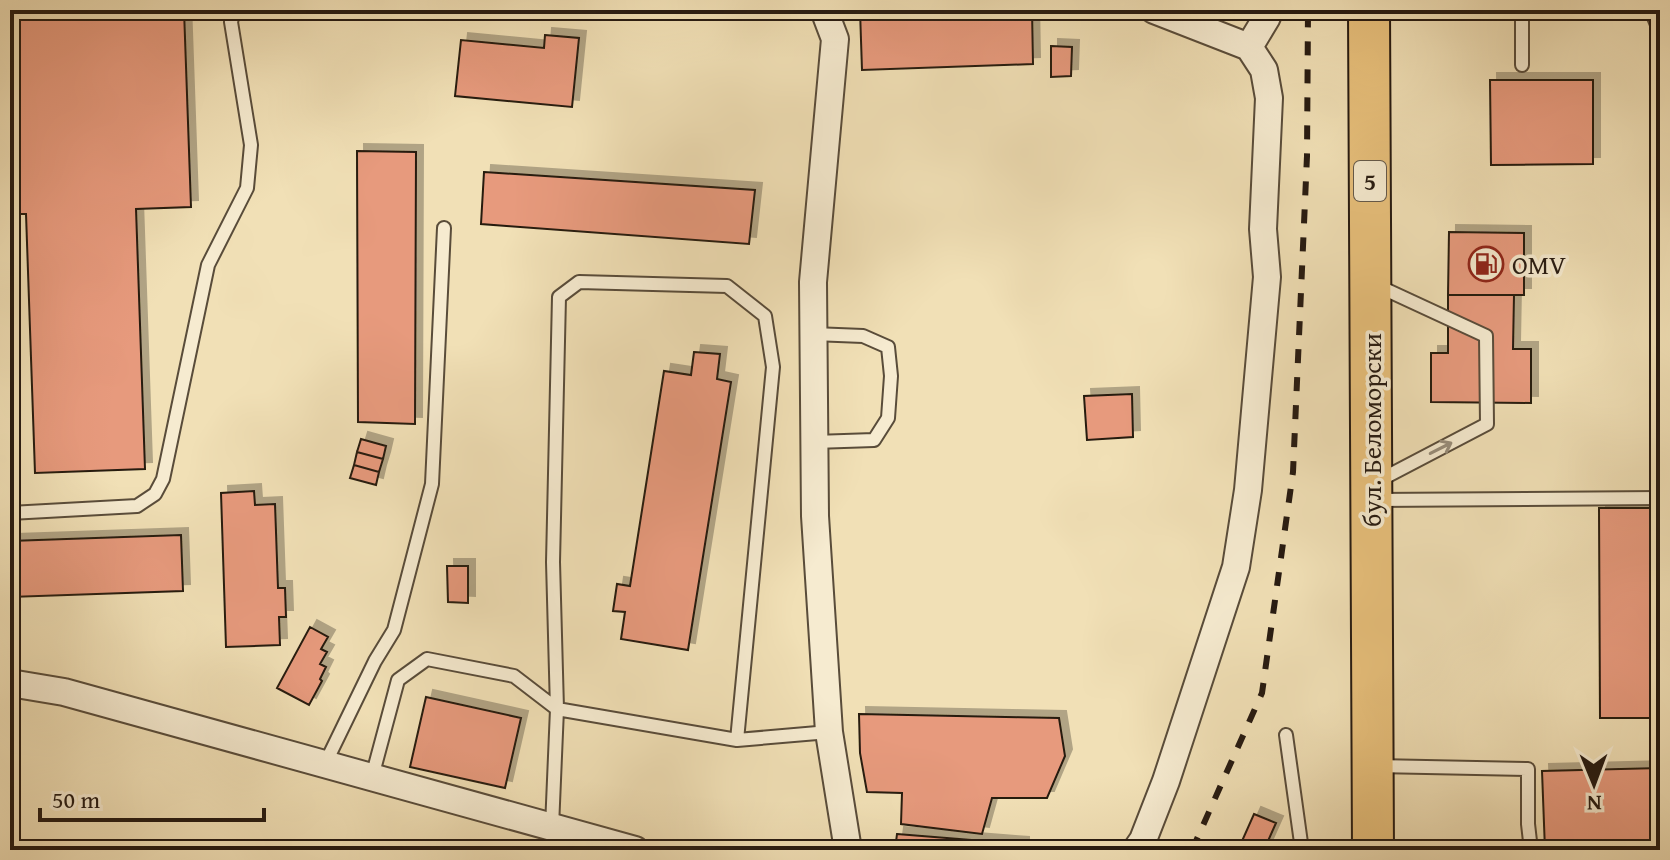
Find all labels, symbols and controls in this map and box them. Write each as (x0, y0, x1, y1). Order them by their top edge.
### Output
road number: 5 (1354, 161, 1386, 201)
fuel station icon: OMV (1467, 245, 1505, 283)
place label: OMV (1512, 245, 1566, 284)
street label: бул. Беломорски (1352, 333, 1391, 527)
one-way arrow (1428, 440, 1452, 455)
north arrow (1554, 744, 1634, 824)
scale bar (40, 772, 264, 822)
text: 50 m (52, 782, 100, 817)
text: N (1586, 788, 1602, 820)

